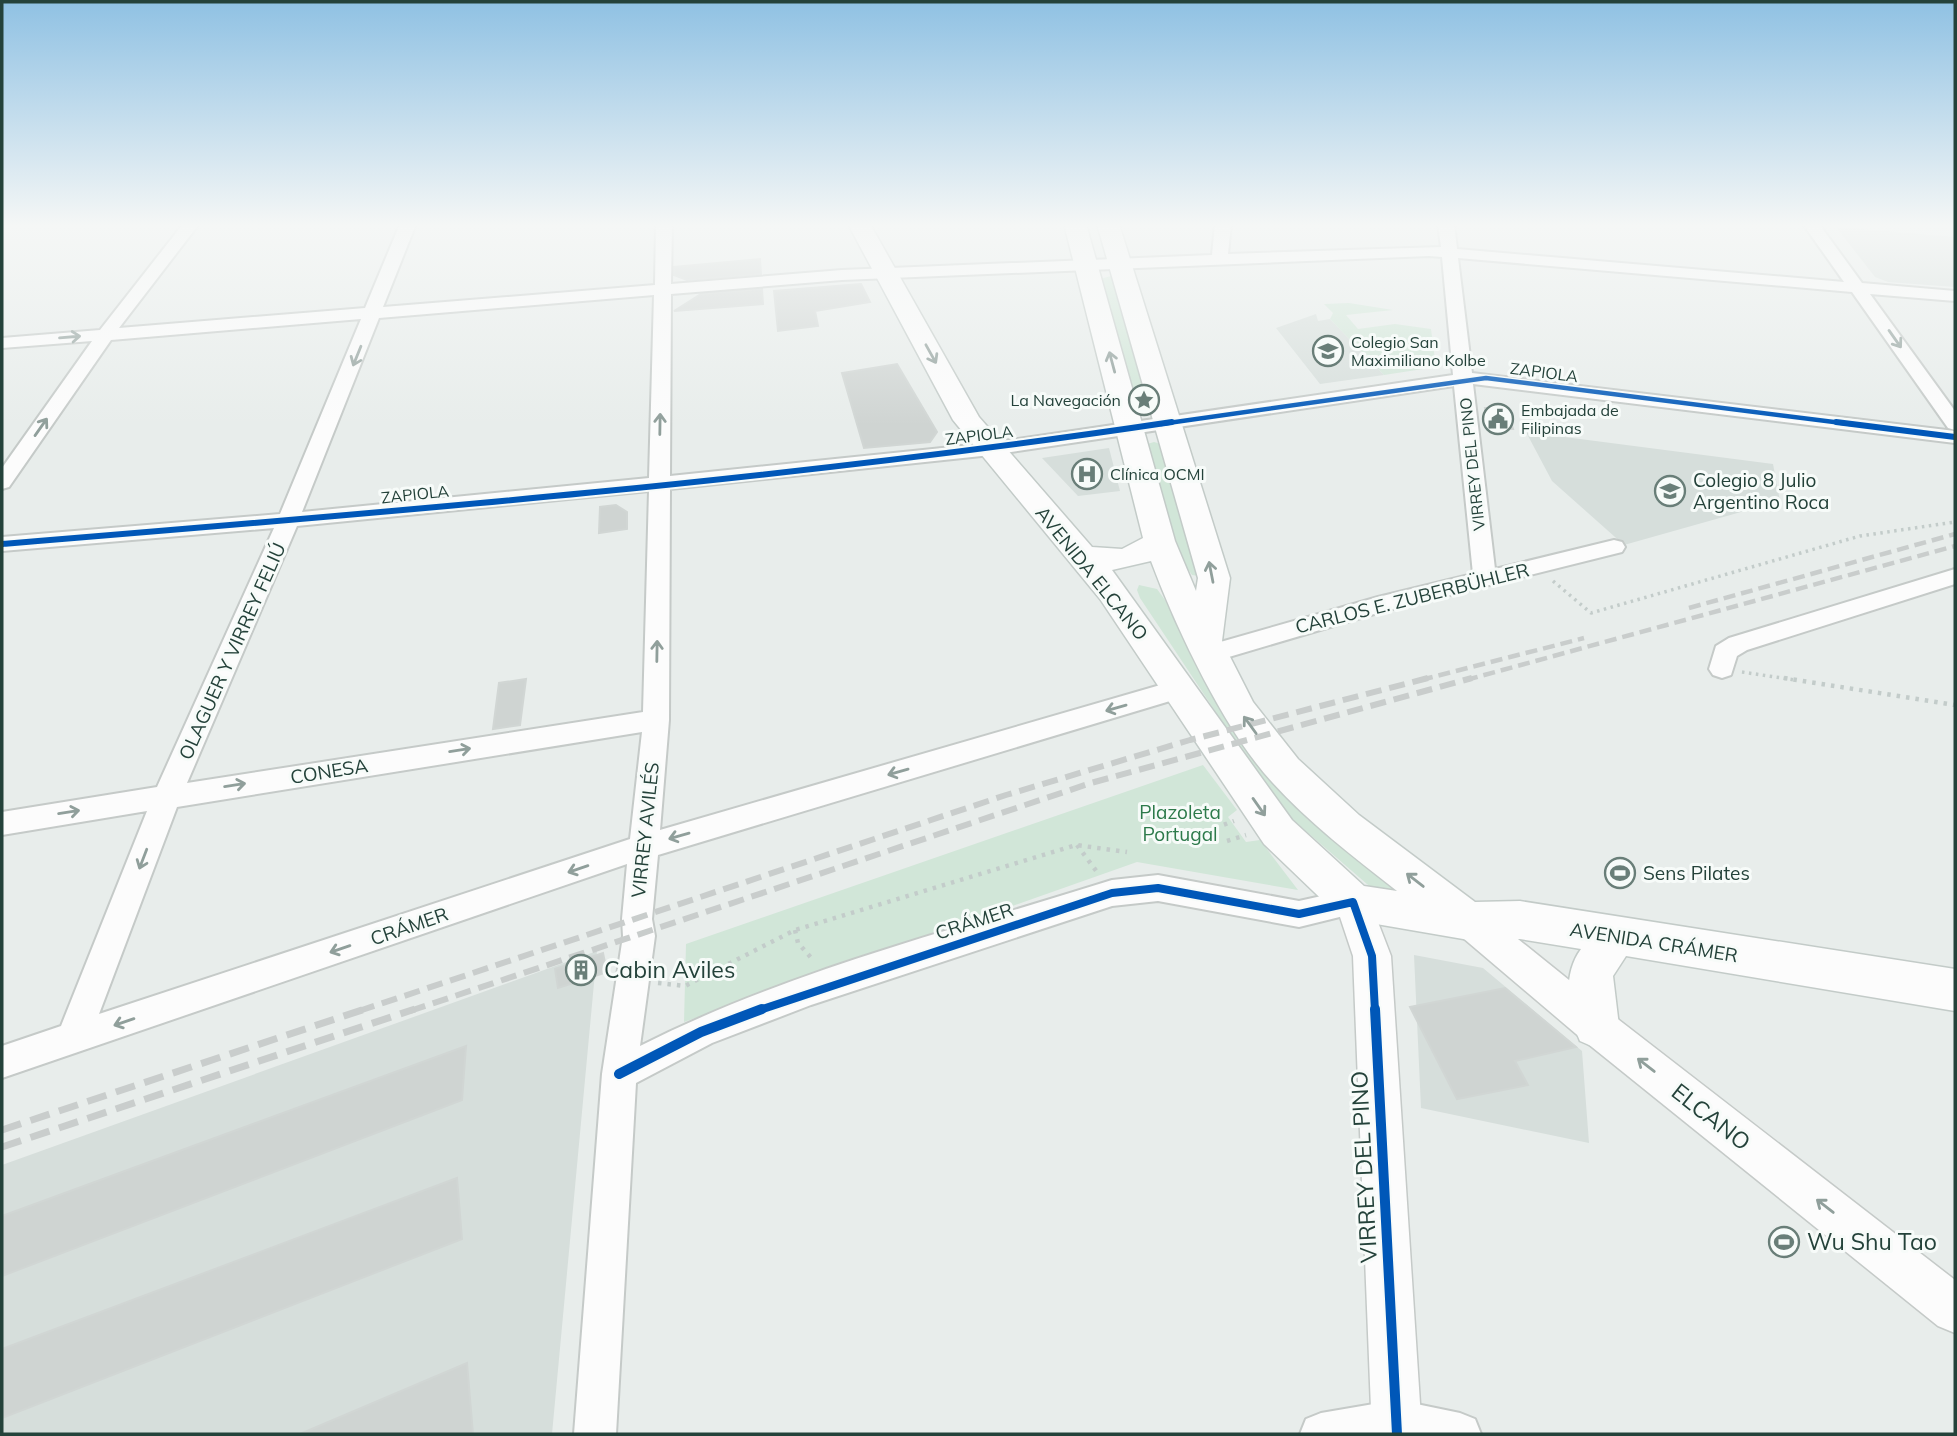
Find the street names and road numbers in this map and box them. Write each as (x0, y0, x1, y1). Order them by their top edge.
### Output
street label: ZAPIOLA (1509, 358, 1579, 386)
street label: VIRREY DEL PINO (1455, 396, 1489, 532)
street label: ZAPIOLA (944, 421, 1014, 449)
street label: ZAPIOLA (380, 480, 450, 508)
street label: AVENIDA ELCANO (1031, 501, 1153, 645)
street label: OLAGUER Y VIRREY FELIÚ (173, 539, 291, 763)
street label: CARLOS E. ZUBERBÜHLER (1293, 557, 1531, 639)
street label: CONESA (289, 753, 370, 789)
street label: VIRREY AVILÉS (626, 761, 664, 899)
street label: CRÁMER (932, 897, 1016, 945)
street label: CRÁMER (367, 902, 451, 950)
street label: AVENIDA CRÁMER (1568, 917, 1740, 967)
street label: VIRREY DEL PINO (1344, 1070, 1383, 1264)
street label: ELCANO (1666, 1077, 1757, 1156)

